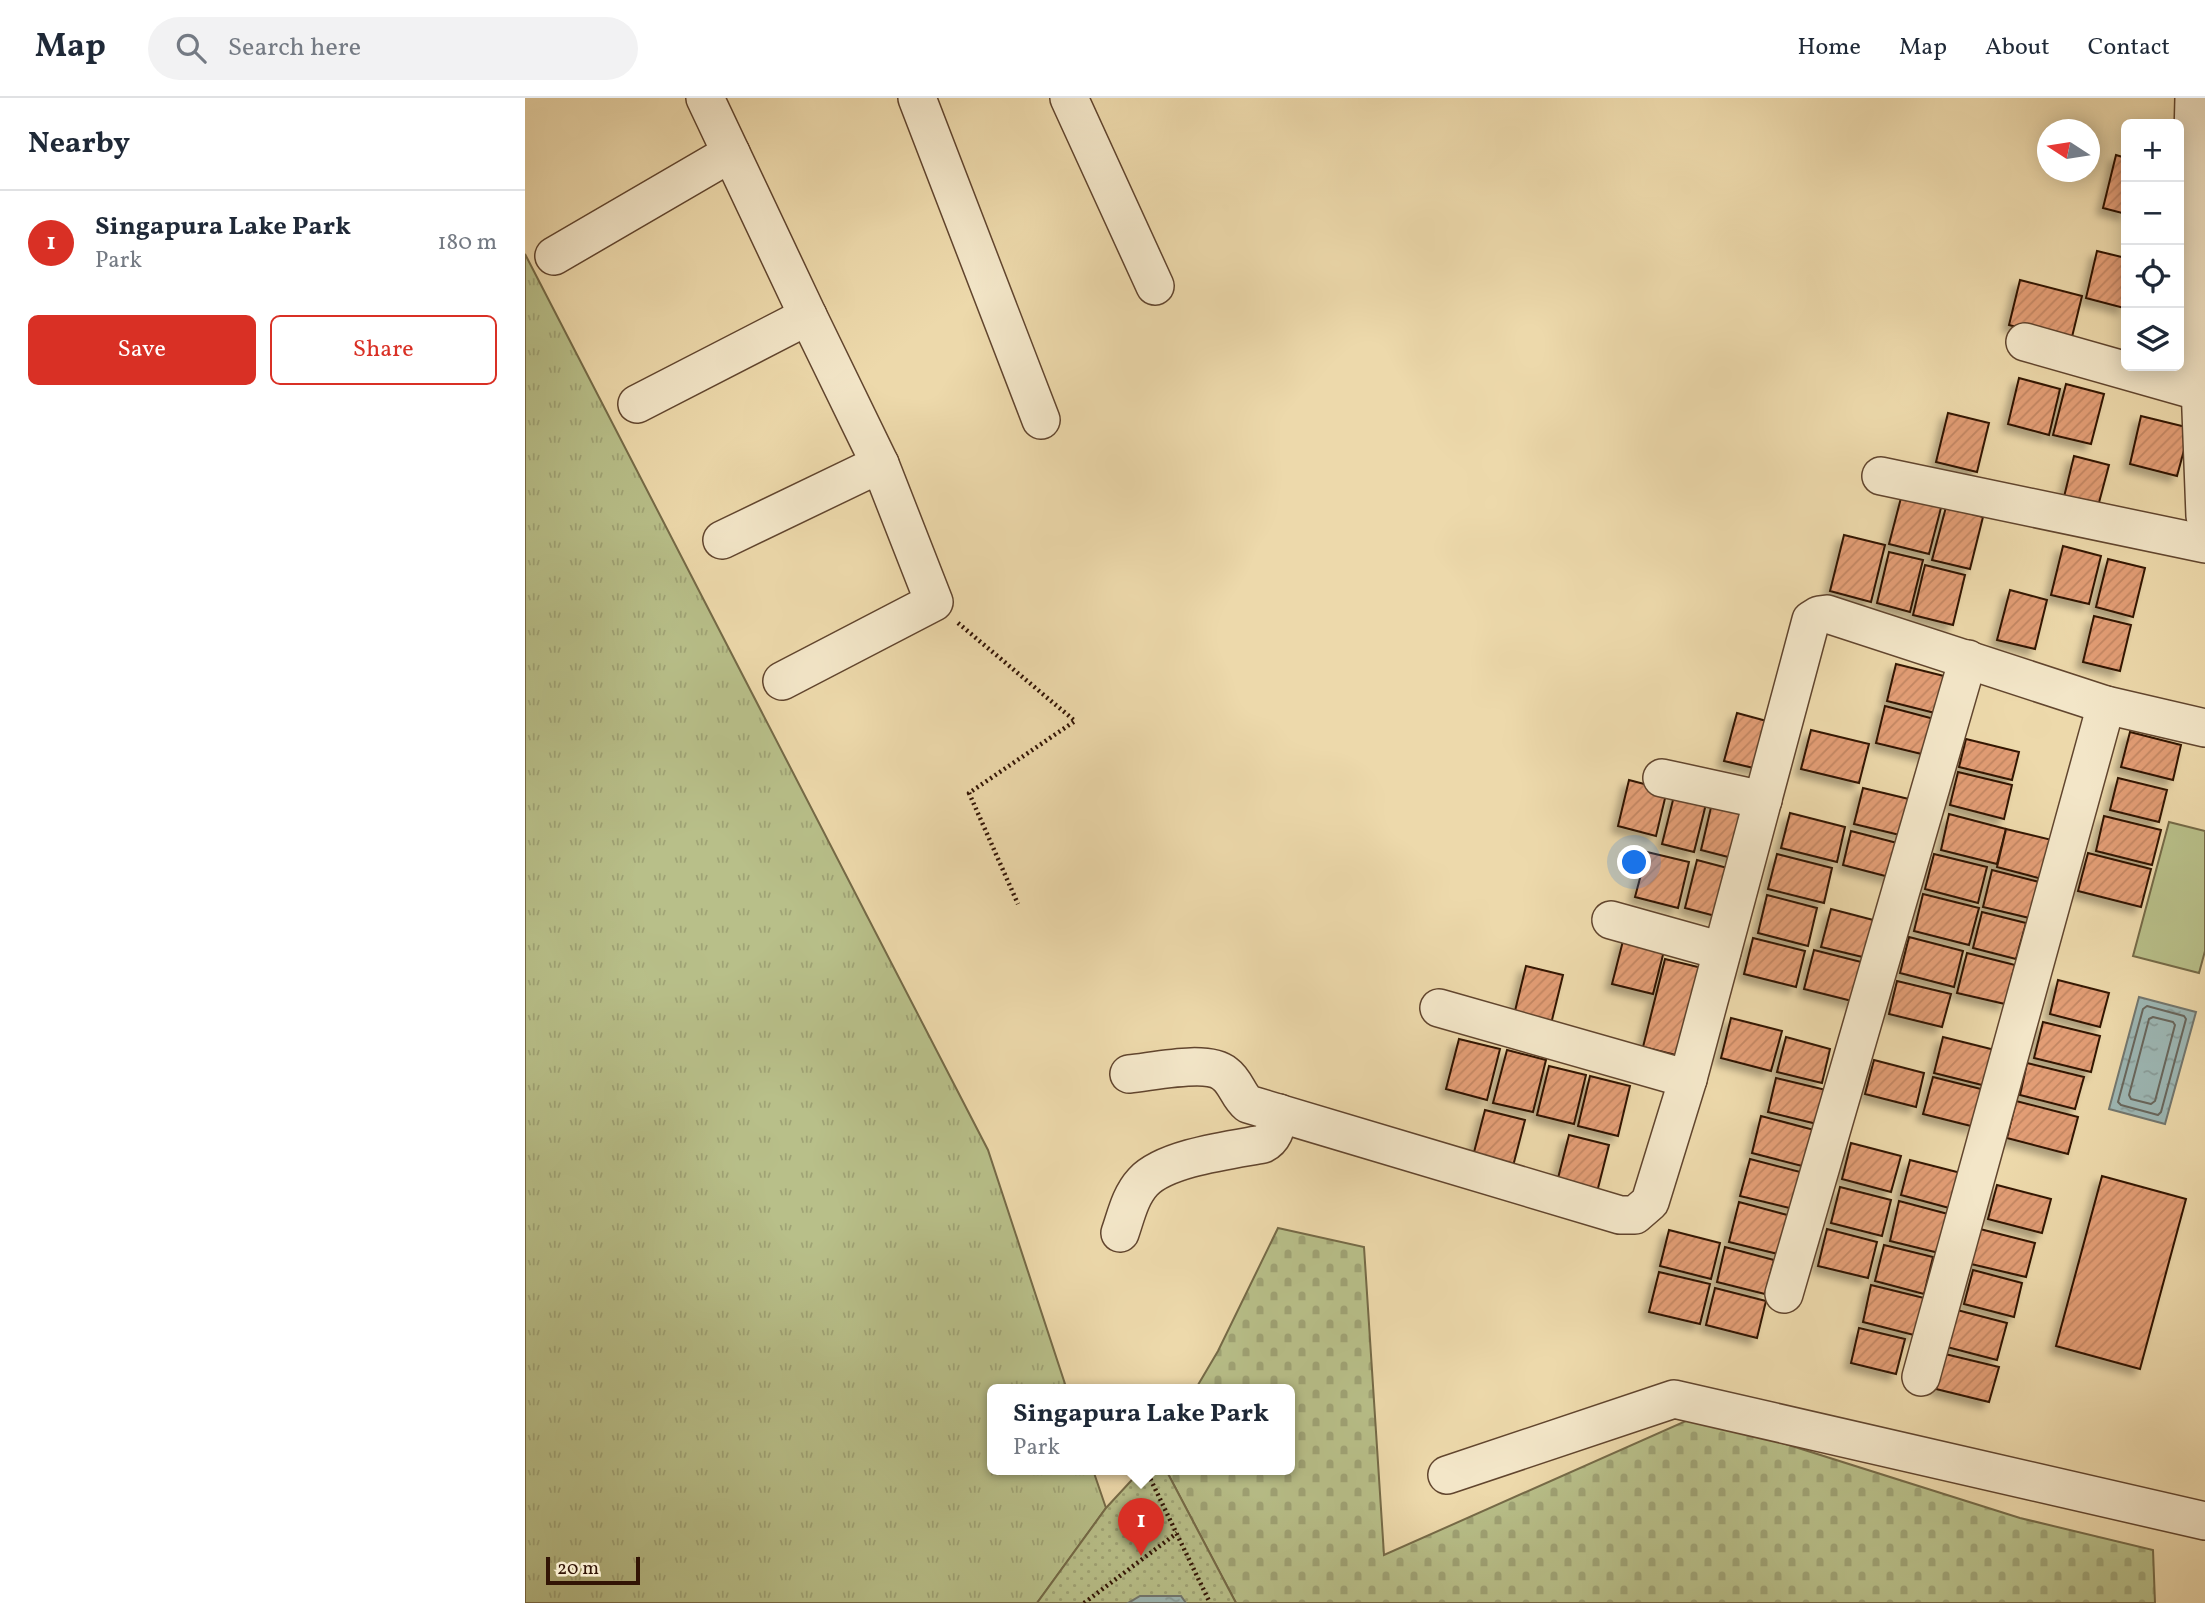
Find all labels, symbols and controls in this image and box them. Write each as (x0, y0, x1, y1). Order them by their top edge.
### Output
search box (148, 17, 638, 80)
text: Map (35, 25, 106, 71)
icon: search (172, 29, 210, 67)
text: Search here (228, 30, 361, 66)
text: Home (1797, 31, 1861, 65)
text: Map (1899, 31, 1947, 65)
text: About (1985, 31, 2050, 65)
text: Contact (2088, 31, 2170, 65)
north arrow (2037, 119, 2100, 182)
map controls (2121, 119, 2184, 371)
button: + (2121, 119, 2184, 182)
text: Nearby (28, 123, 130, 165)
button: − (2121, 182, 2184, 245)
text: Singapura Lake Park (95, 209, 351, 245)
text: 1 (46, 227, 56, 259)
text: 180 m (438, 227, 497, 259)
text: Park (95, 245, 142, 277)
button: locate (2121, 245, 2184, 308)
button: layers (2121, 308, 2184, 371)
button: Save (28, 315, 256, 385)
button: Share (270, 315, 497, 385)
your location (1617, 845, 1651, 879)
popup (987, 1384, 1295, 1475)
text: Singapura Lake Park (1013, 1396, 1269, 1432)
text: Park (1013, 1432, 1060, 1464)
pin: 1 (1118, 1498, 1164, 1556)
scale bar (546, 1554, 641, 1586)
text: 20 m (557, 1556, 599, 1582)

